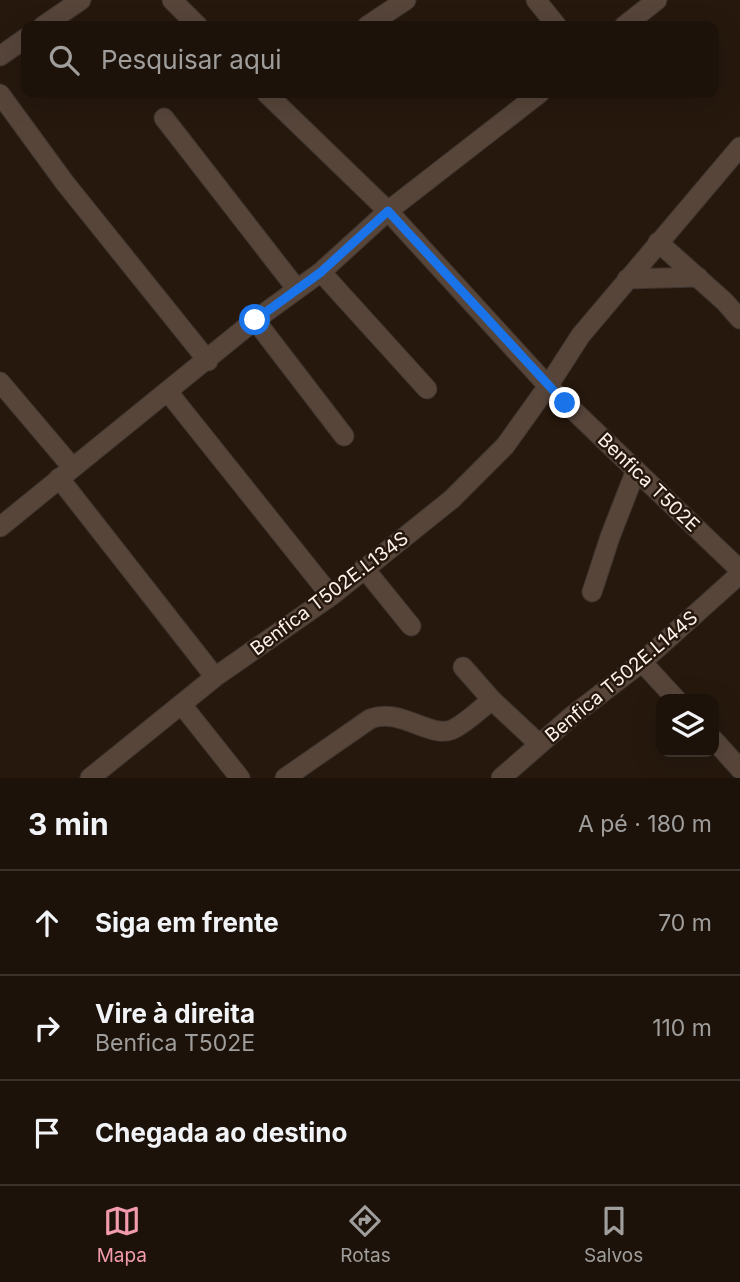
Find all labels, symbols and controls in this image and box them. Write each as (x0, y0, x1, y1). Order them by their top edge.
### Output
search box (21, 21, 719, 98)
icon: search (45, 41, 83, 79)
text: Pesquisar aqui (101, 44, 282, 75)
route start (239, 304, 270, 335)
route end (549, 387, 580, 418)
street label: Benfica T502E (593, 428, 704, 537)
street label: Benfica T502E.L134S (246, 527, 413, 660)
street label: Benfica T502E.L144S (540, 606, 702, 747)
map controls (656, 694, 719, 757)
button: layers (656, 694, 719, 757)
text: 3 min (28, 806, 109, 842)
text: A pé · 180 m (578, 810, 712, 838)
icon: ahead (28, 904, 66, 942)
text: Siga em frente (95, 907, 279, 938)
text: 70 m (658, 909, 712, 937)
text: Vire à direita (95, 998, 255, 1029)
icon: right (28, 1009, 66, 1047)
text: 110 m (652, 1014, 712, 1042)
text: Benfica T502E (95, 1029, 255, 1057)
icon: arrive (28, 1114, 66, 1152)
text: Chegada ao destino (95, 1117, 347, 1148)
tab: Mapa (97, 1202, 147, 1267)
tab: Rotas (340, 1202, 391, 1267)
tab: Salvos (584, 1202, 643, 1267)

